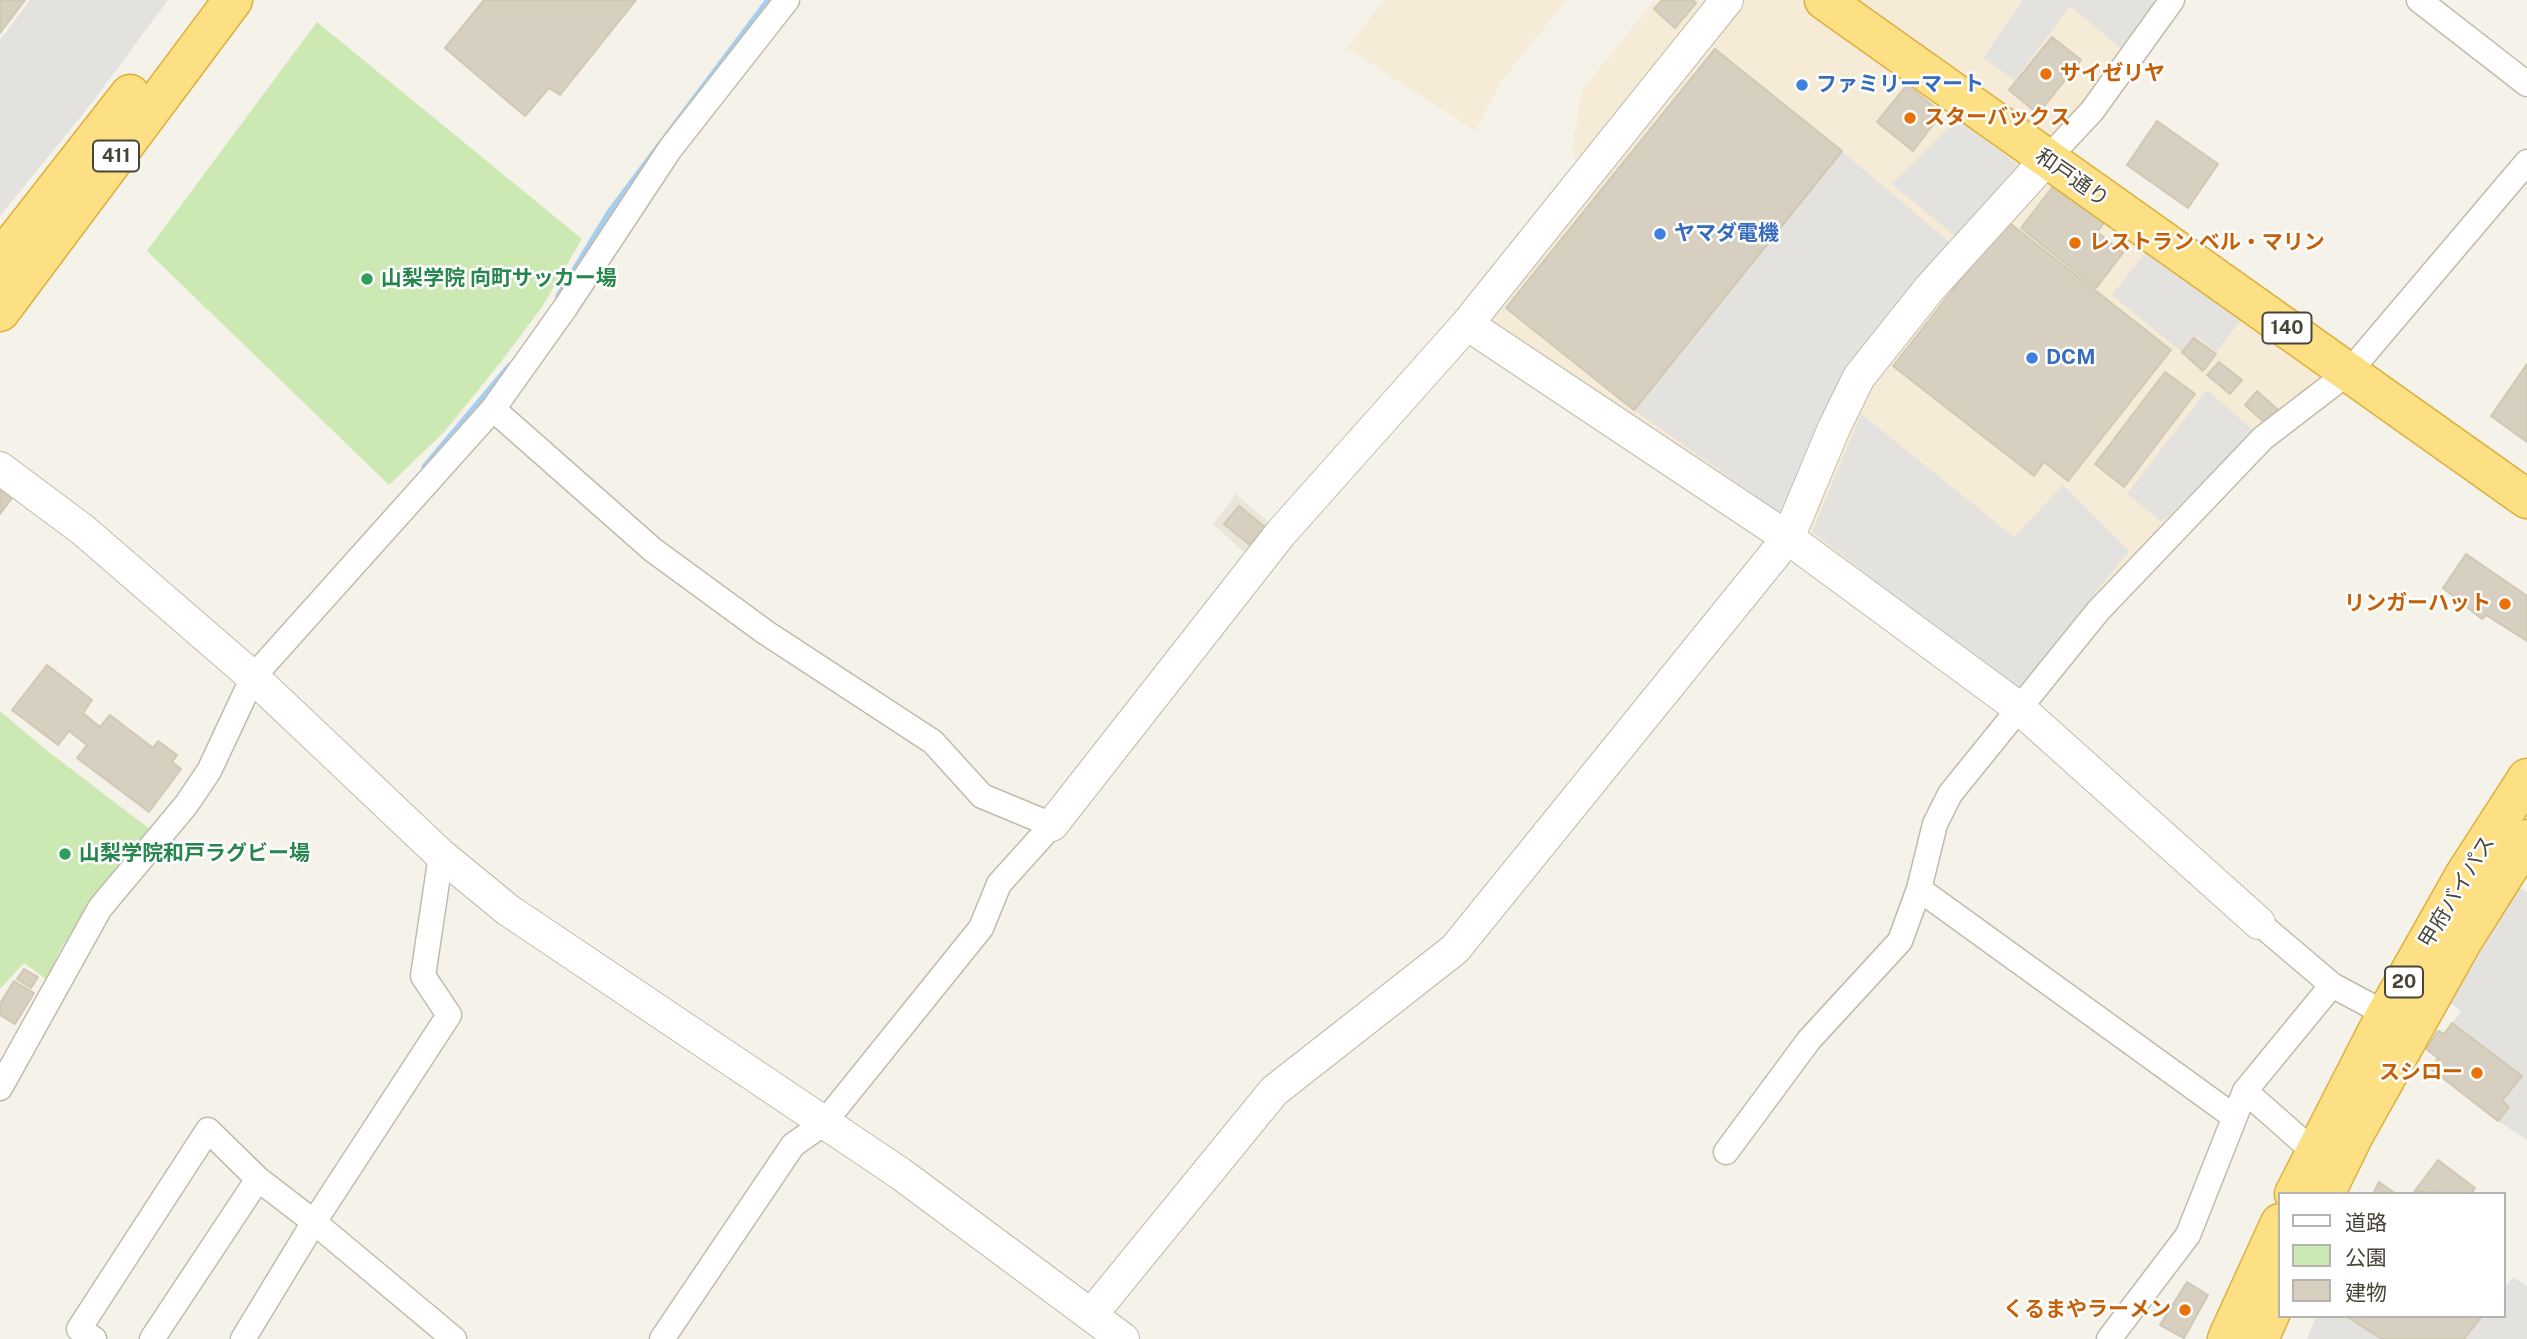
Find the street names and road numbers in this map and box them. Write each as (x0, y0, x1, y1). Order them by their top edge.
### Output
road number: 411 (93, 140, 139, 172)
street label: 和戸通り (2030, 144, 2114, 212)
road number: 140 (2262, 312, 2312, 344)
street label: 甲府バイパス (2414, 832, 2500, 952)
road number: 20 (2385, 966, 2423, 998)

